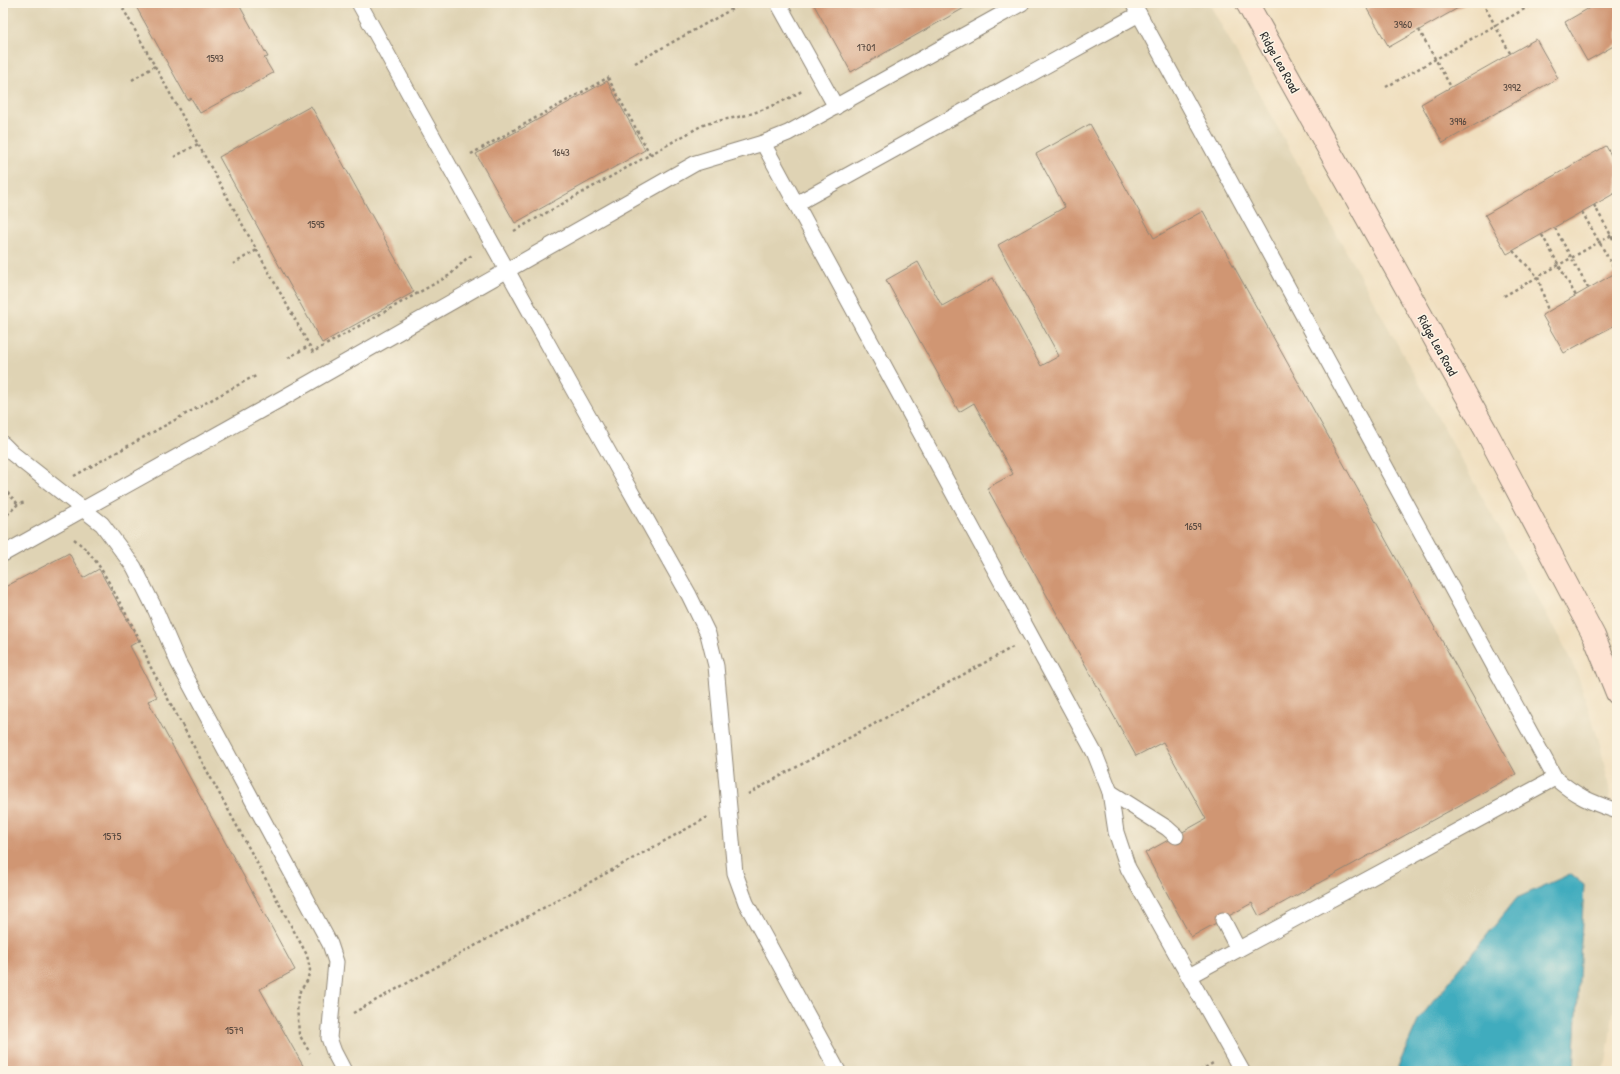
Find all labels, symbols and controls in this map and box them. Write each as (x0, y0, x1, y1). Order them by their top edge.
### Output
house number: 3960 (1394, 17, 1412, 31)
street label: Ridge Lea Road (1256, 28, 1304, 96)
house number: 1701 (857, 40, 875, 54)
house number: 1593 (206, 51, 224, 65)
house number: 3992 (1503, 80, 1521, 94)
house number: 3996 (1449, 114, 1467, 128)
house number: 1643 (552, 145, 570, 159)
house number: 1595 (307, 217, 325, 231)
street label: Ridge Lea Road (1414, 311, 1462, 379)
house number: 1659 (1184, 519, 1202, 533)
house number: 1575 (103, 829, 122, 843)
house number: 1579 (225, 1023, 243, 1037)

